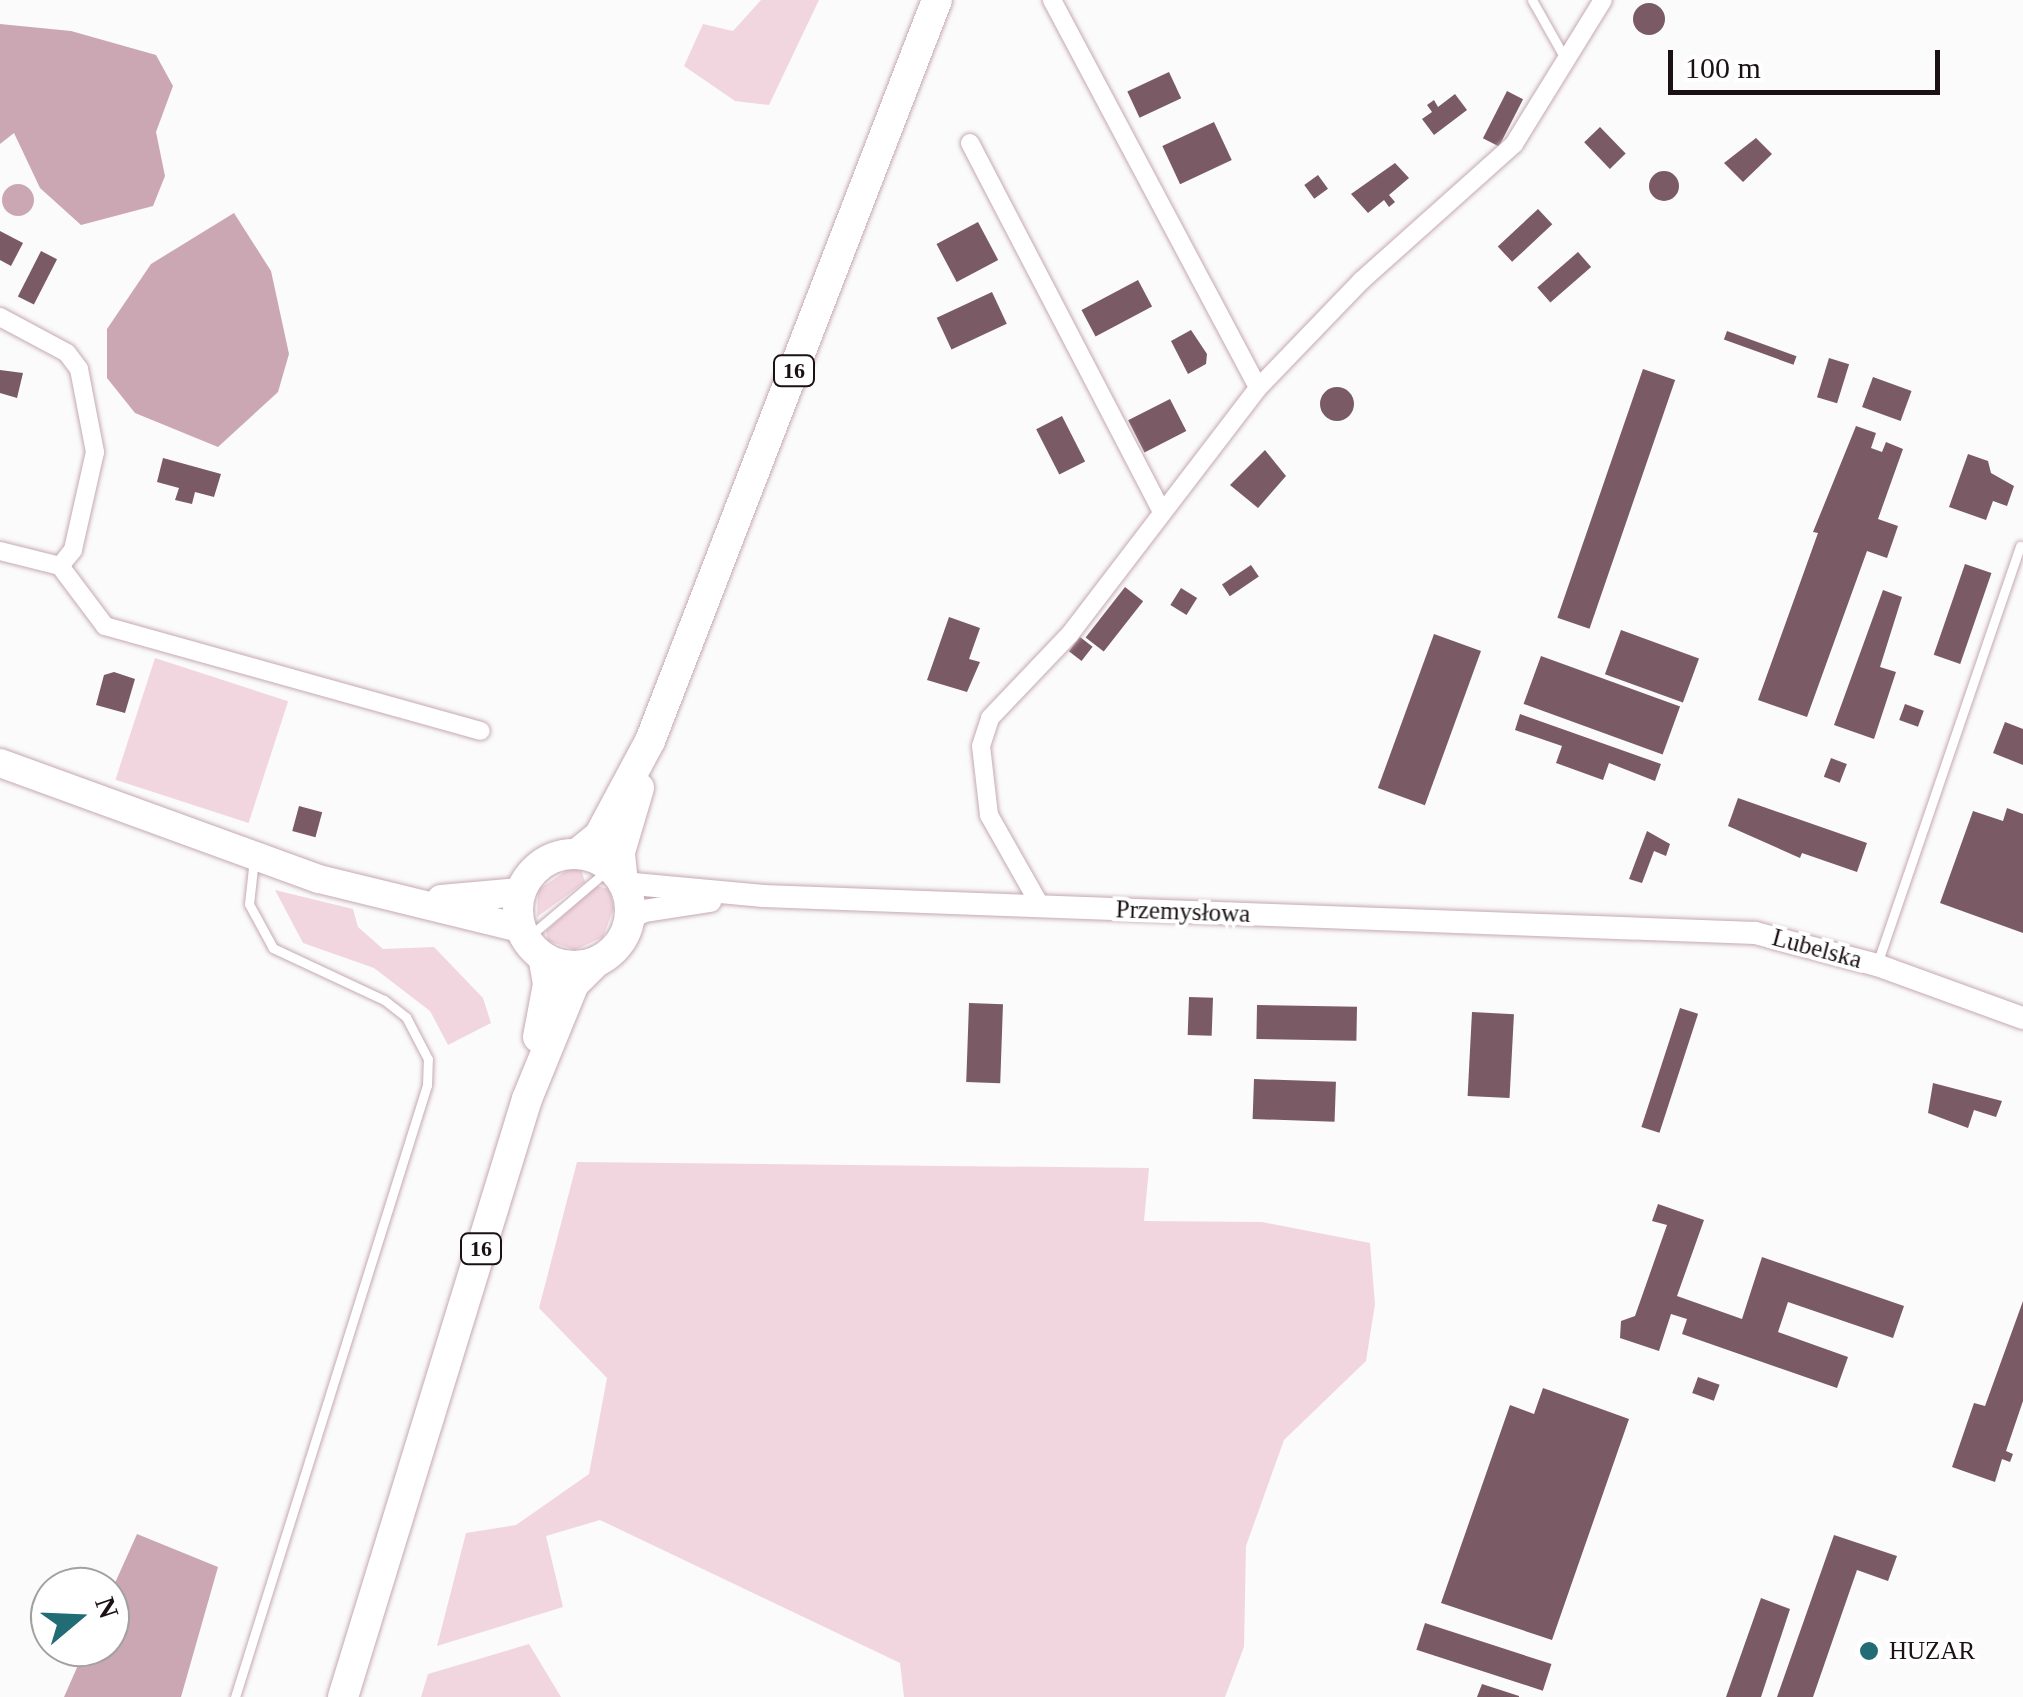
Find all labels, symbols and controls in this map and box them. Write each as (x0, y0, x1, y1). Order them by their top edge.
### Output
scale bar (1673, 30, 1946, 92)
text: 100 m (1685, 51, 1761, 84)
road number: 16 (772, 354, 816, 388)
street label: Przemysłowa (1115, 895, 1251, 929)
street label: Lubelska (1769, 923, 1865, 975)
road number: 16 (458, 1232, 504, 1266)
north arrow (30, 1567, 130, 1667)
text: N (89, 1593, 125, 1622)
place label: HUZAR (1889, 1636, 1975, 1666)
marker: HUZAR (1858, 1640, 1880, 1662)

